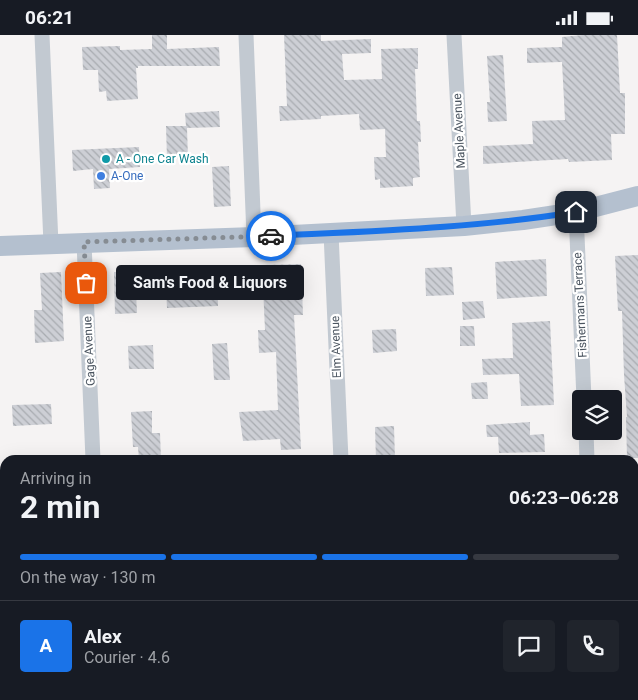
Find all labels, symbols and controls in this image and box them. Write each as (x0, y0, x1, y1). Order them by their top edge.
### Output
text: 06:21 (25, 6, 74, 29)
street label: Maple Avenue (450, 93, 468, 169)
place label: A - One Car Wash (116, 152, 208, 166)
marker: A - One Car Wash (100, 153, 112, 165)
place label: A-One (111, 169, 143, 183)
marker: A-One (95, 170, 107, 182)
pin (555, 191, 597, 233)
icon: home (562, 198, 590, 226)
courier (246, 211, 296, 261)
icon: car (257, 222, 285, 250)
street label: Fishermans Terrace (570, 252, 590, 358)
pin (65, 262, 107, 304)
callout: Sam's Food & Liquors (116, 265, 304, 301)
icon: bag (72, 269, 100, 297)
text: Sam's Food & Liquors (133, 273, 287, 292)
street label: Gage Avenue (80, 316, 98, 386)
street label: Elm Avenue (328, 316, 344, 378)
map controls (572, 390, 622, 440)
button: layers (572, 390, 622, 440)
text: Arriving in (20, 469, 91, 488)
text: 06:23–06:28 (509, 486, 619, 509)
text: 2 min (20, 488, 100, 526)
text: On the way · 130 m (20, 568, 156, 587)
button: chat (503, 620, 555, 672)
button: phone (567, 620, 619, 672)
text: Alex (84, 625, 122, 648)
text: A (40, 634, 52, 657)
text: Courier · 4.6 (84, 648, 170, 667)

